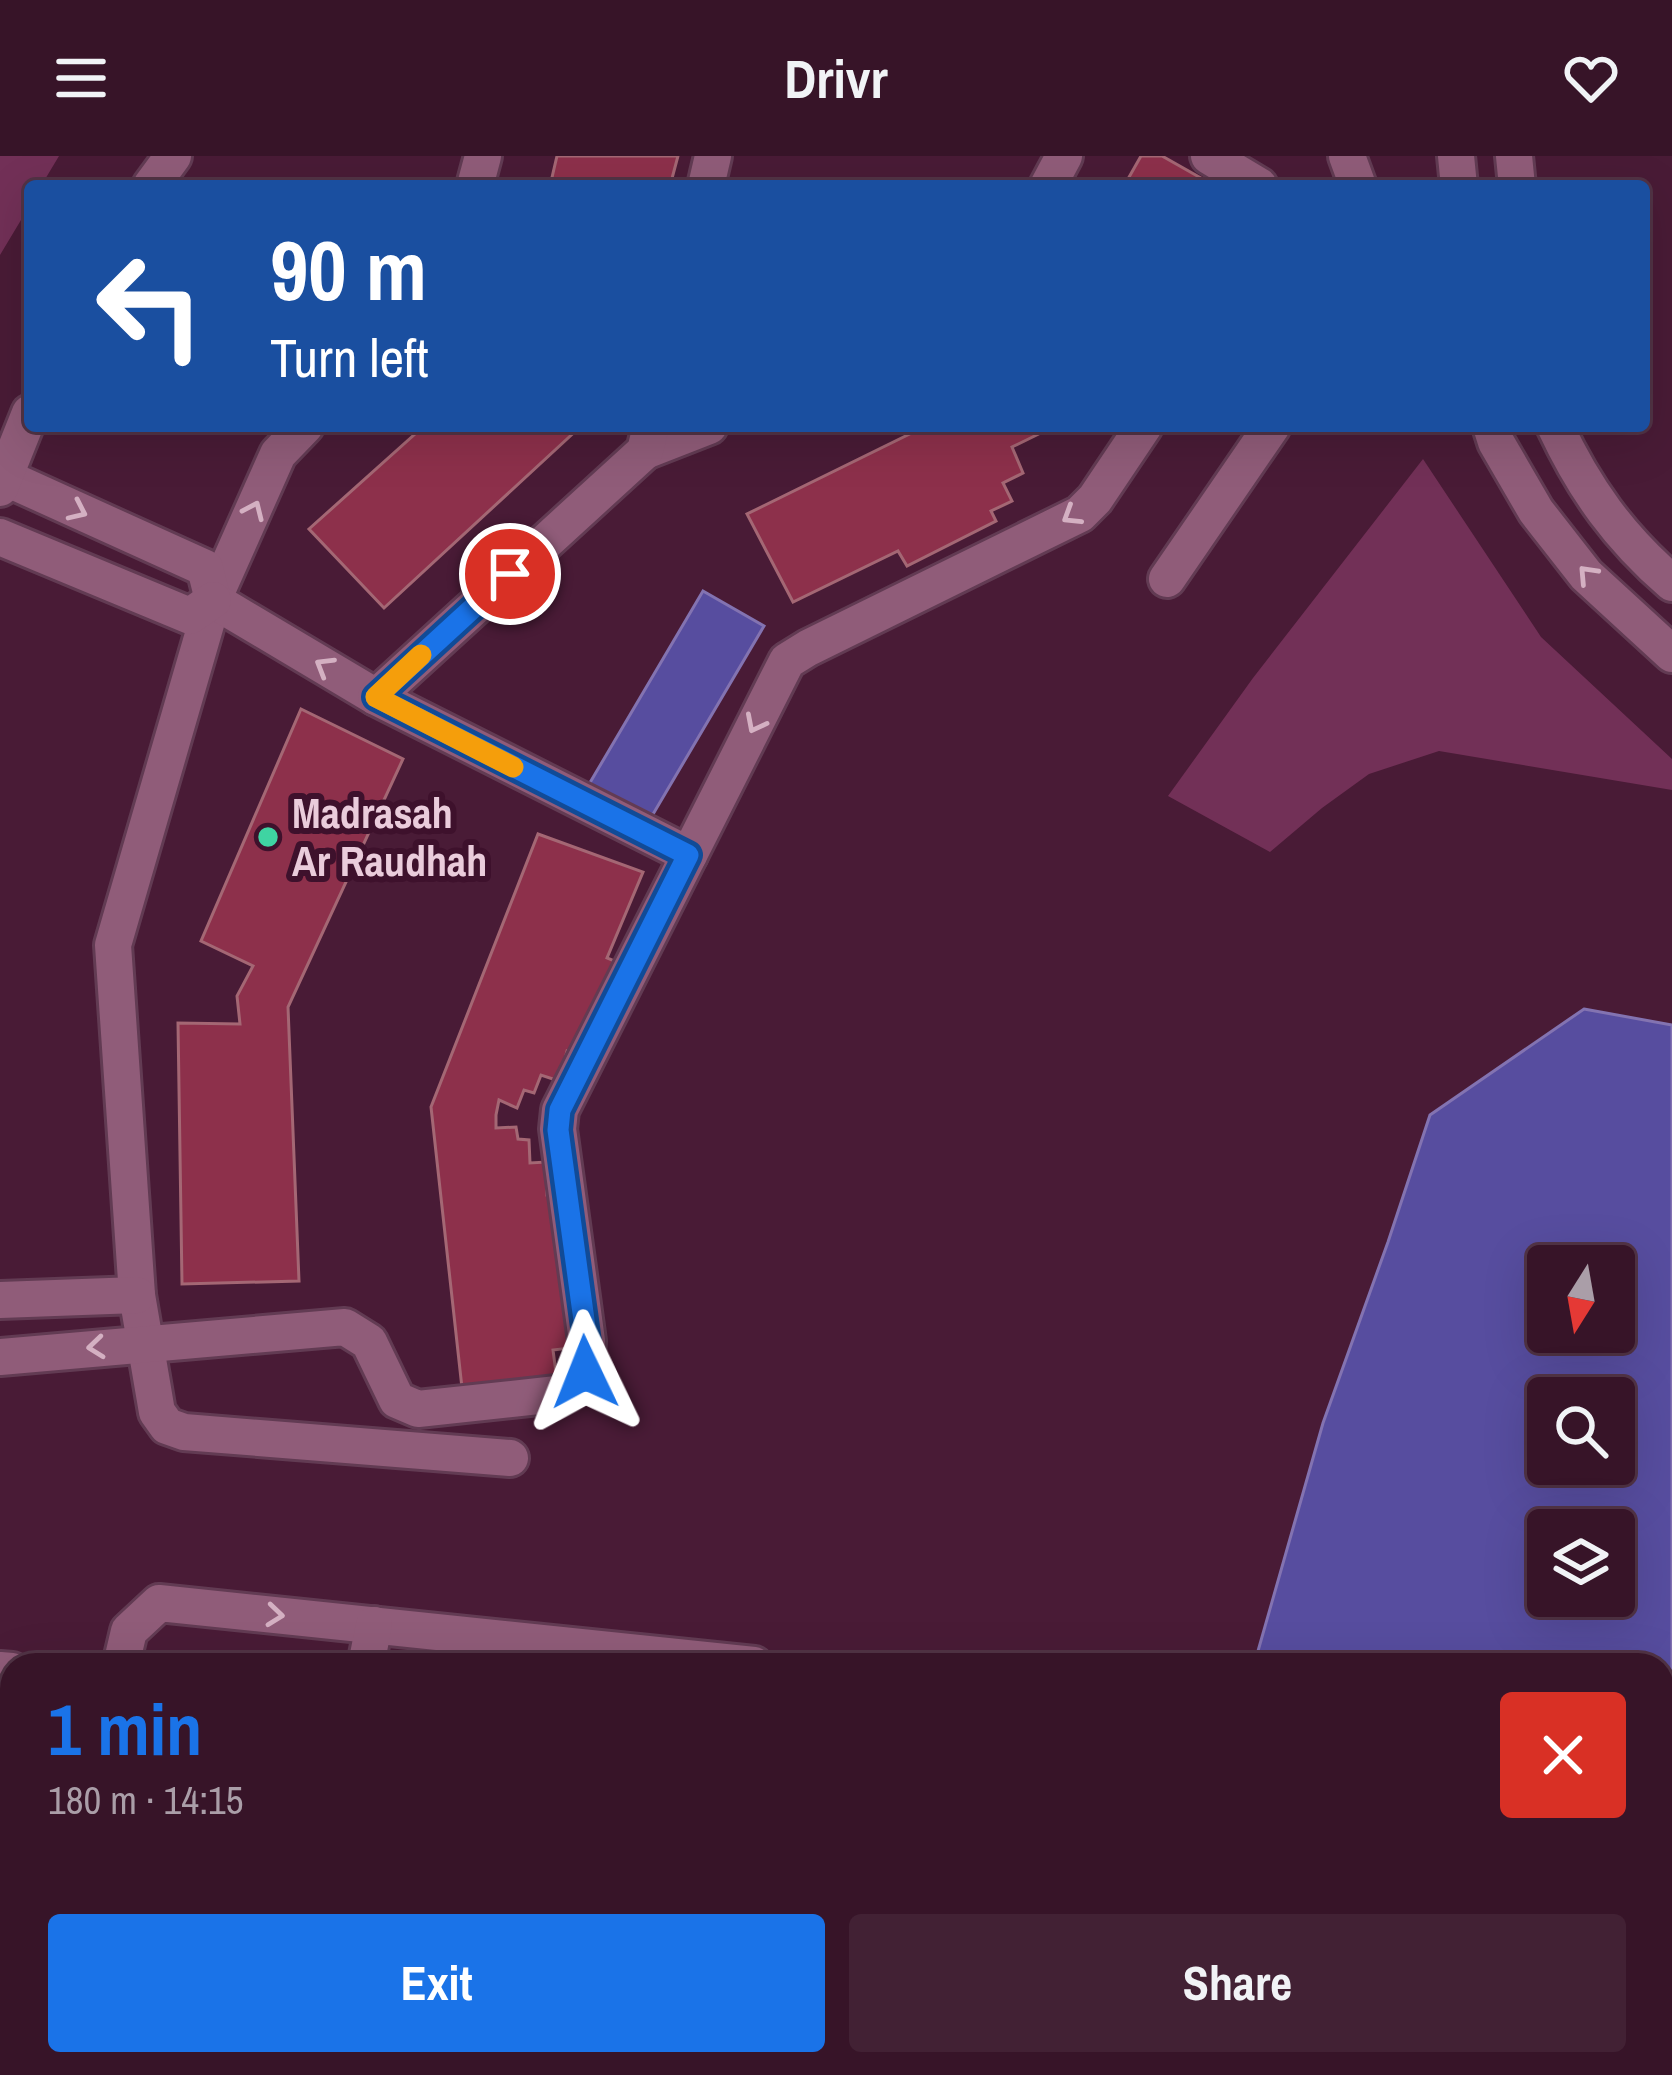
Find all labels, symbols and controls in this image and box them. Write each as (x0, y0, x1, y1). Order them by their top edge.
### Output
text: Drivr (784, 42, 888, 115)
icon: menu (48, 45, 114, 111)
icon: heart (1558, 45, 1624, 111)
text: 90 m (270, 213, 427, 326)
icon: left (72, 228, 228, 384)
text: Turn left (270, 321, 429, 394)
one-way arrow (66, 496, 87, 520)
one-way arrow (239, 501, 263, 522)
one-way arrow (1063, 502, 1085, 524)
pin (459, 523, 561, 625)
icon: arrive (477, 541, 543, 607)
one-way arrow (1579, 566, 1601, 588)
one-way arrow (315, 658, 337, 680)
one-way arrow (747, 711, 770, 733)
place label: Madrasah Ar Raudhah (292, 785, 487, 889)
marker: Madrasah Ar Raudhah (255, 824, 281, 850)
north arrow (1527, 1245, 1635, 1353)
map controls (1527, 1245, 1635, 1617)
position arrow (522, 1309, 648, 1435)
one-way arrow (86, 1334, 105, 1360)
button: search (1527, 1377, 1635, 1485)
button: layers (1527, 1509, 1635, 1617)
one-way arrow (266, 1602, 285, 1627)
text: 1 min (48, 1680, 202, 1777)
button: close (1500, 1692, 1626, 1818)
text: 180 m · 14:15 (48, 1774, 244, 1826)
button: Exit (48, 1914, 825, 2052)
button: Share (849, 1914, 1626, 2052)

